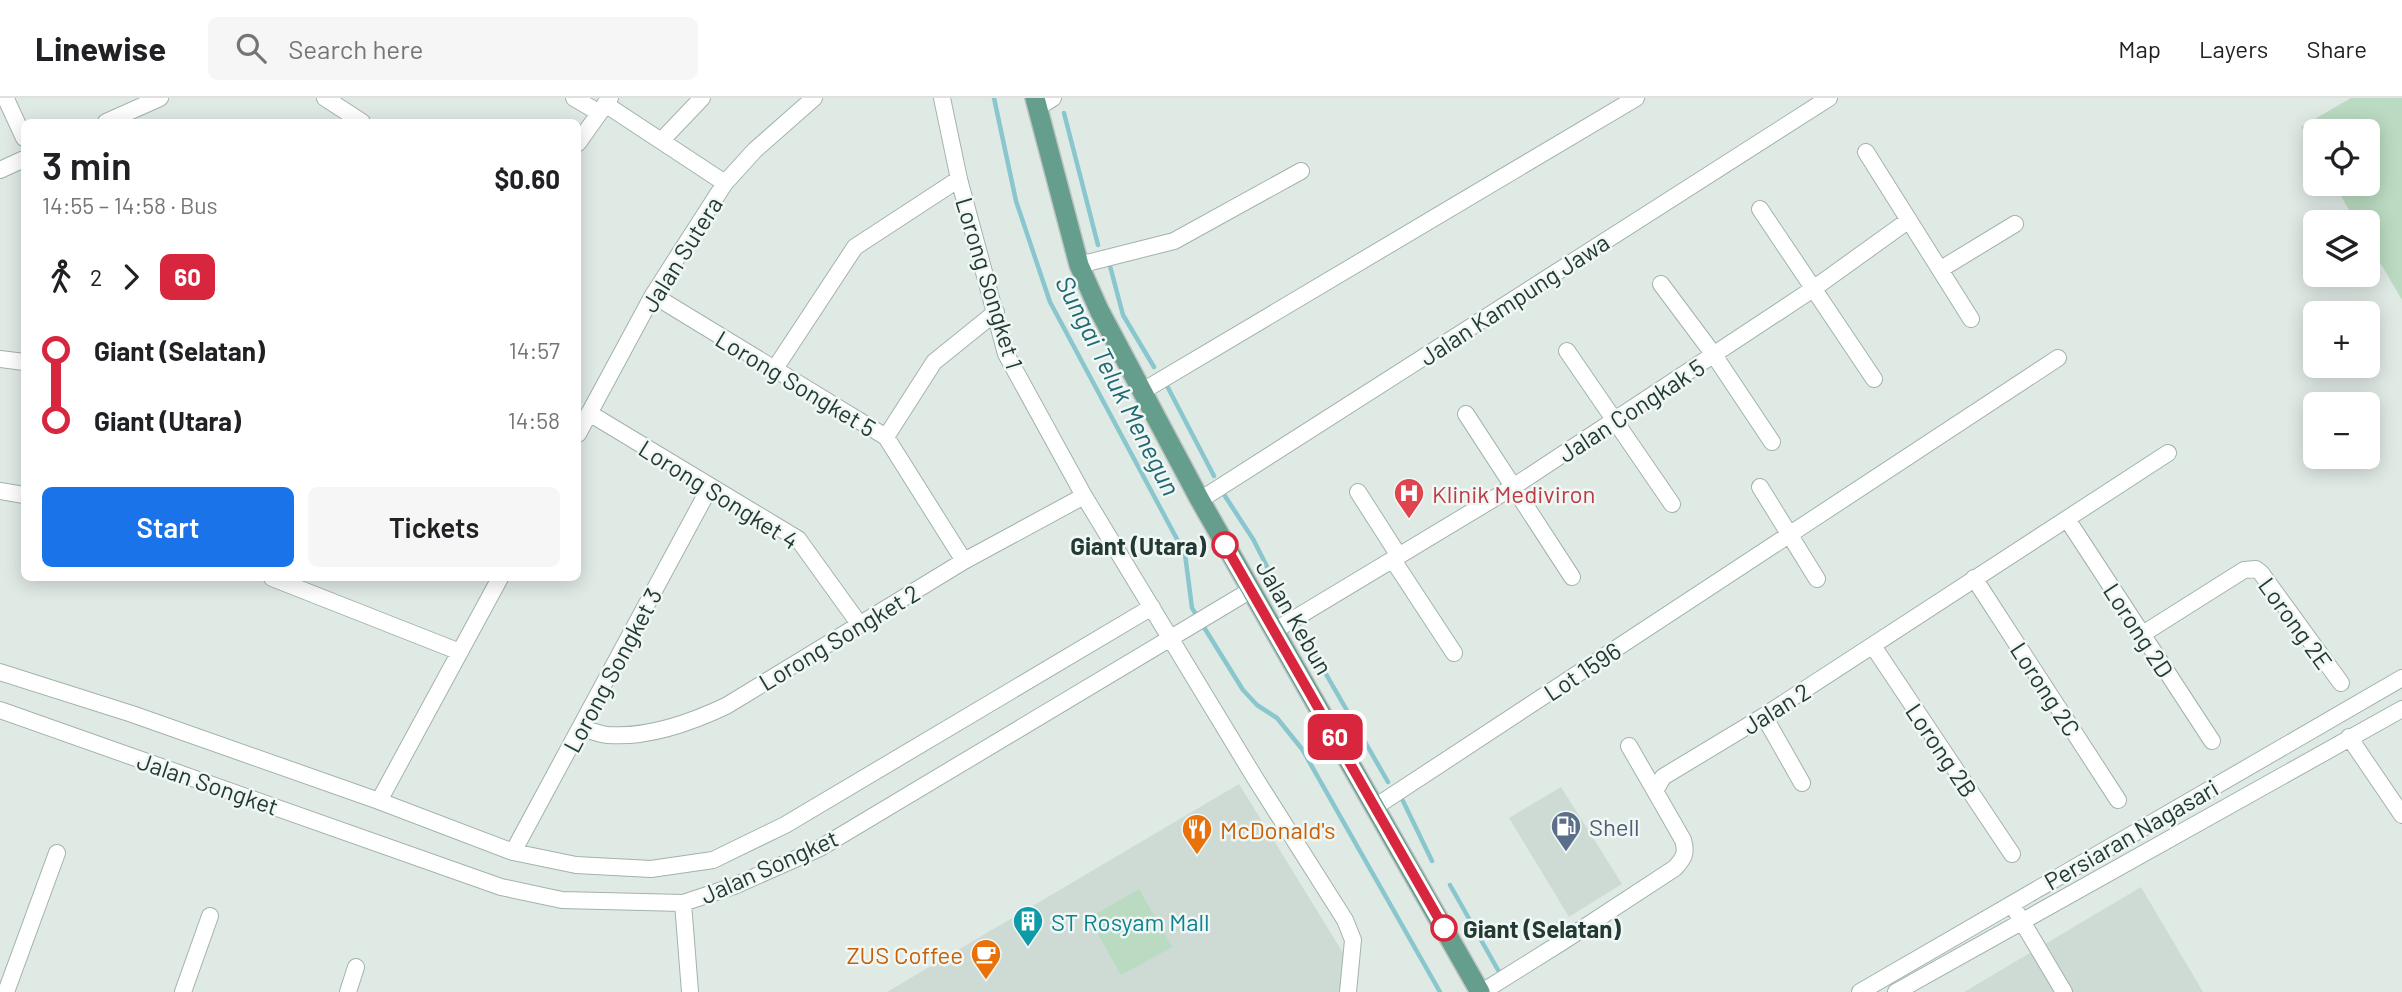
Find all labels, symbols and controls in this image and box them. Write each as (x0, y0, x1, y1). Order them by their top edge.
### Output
search box (208, 17, 698, 80)
text: Linewise (35, 28, 166, 68)
icon: search (232, 29, 270, 67)
text: Search here (288, 33, 423, 64)
text: Map (2118, 34, 2161, 63)
text: Layers (2199, 34, 2268, 63)
text: Share (2306, 34, 2367, 63)
map controls (2303, 119, 2380, 469)
button: locate (2303, 119, 2380, 196)
text: 3 min (42, 142, 132, 188)
text: $0.60 (495, 163, 560, 194)
text: 14:55 – 14:58 · Bus (42, 191, 218, 219)
street label: Jalan Sutera (634, 191, 728, 317)
street label: Lorong Songket 1 (950, 194, 1030, 372)
button: layers (2303, 210, 2380, 287)
street label: Jalan Kampung Jawa (1414, 227, 1614, 371)
icon: walk (42, 258, 80, 296)
icon: forward (112, 258, 150, 296)
text: 60 (174, 262, 201, 291)
text: 2 (90, 263, 102, 291)
water label: Sungai Teluk Menegun (1050, 270, 1188, 500)
button: + (2303, 301, 2380, 378)
street label: Lorong Songket 5 (711, 324, 881, 442)
text: Giant (Selatan) (94, 335, 265, 366)
text: 14:57 (509, 336, 560, 364)
street label: Jalan Congkak 5 (1553, 352, 1709, 468)
button: − (2303, 392, 2380, 469)
text: Giant (Utara) (94, 405, 241, 436)
text: 14:58 (508, 406, 560, 434)
street label: Lorong Songket 4 (634, 433, 804, 555)
hospital icon: Klinik Mediviron (1392, 476, 1426, 520)
place label: Klinik Mediviron (1432, 479, 1596, 508)
button: Start (42, 487, 294, 567)
button: Tickets (308, 487, 560, 567)
place label: Giant (Utara) (1070, 531, 1207, 560)
marker: Giant (Utara) (1212, 532, 1238, 558)
street label: Jalan Kebun (1251, 554, 1339, 680)
street label: Lorong 2E (2253, 571, 2339, 675)
street label: Lorong 2D (2098, 577, 2180, 683)
street label: Lorong Songket 2 (753, 578, 925, 696)
street label: Lorong Songket 3 (556, 583, 668, 757)
street label: Lot 1596 (1538, 635, 1626, 707)
street label: Lorong 2C (2005, 636, 2087, 742)
street label: Jalan 2 (1737, 676, 1815, 740)
street label: Lorong 2B (1900, 698, 1984, 802)
line badge: 60 (1304, 714, 1366, 760)
text: 60 (1322, 722, 1348, 751)
street label: Jalan Songket (134, 745, 282, 821)
street label: Persiaran Nagasari (2039, 772, 2223, 896)
fuel station icon: Shell (1549, 809, 1583, 853)
restaurant icon: McDonald's (1180, 812, 1214, 856)
place label: Shell (1589, 812, 1640, 841)
place label: McDonald's (1220, 815, 1335, 844)
street label: Jalan Songket (696, 823, 842, 909)
building icon: ST Rosyam Mall (1011, 904, 1045, 948)
place label: ST Rosyam Mall (1051, 907, 1210, 936)
place label: Giant (Selatan) (1463, 914, 1621, 943)
marker: Giant (Selatan) (1431, 915, 1457, 941)
cafe icon: ZUS Coffee (969, 937, 1003, 981)
place label: ZUS Coffee (846, 940, 963, 969)

